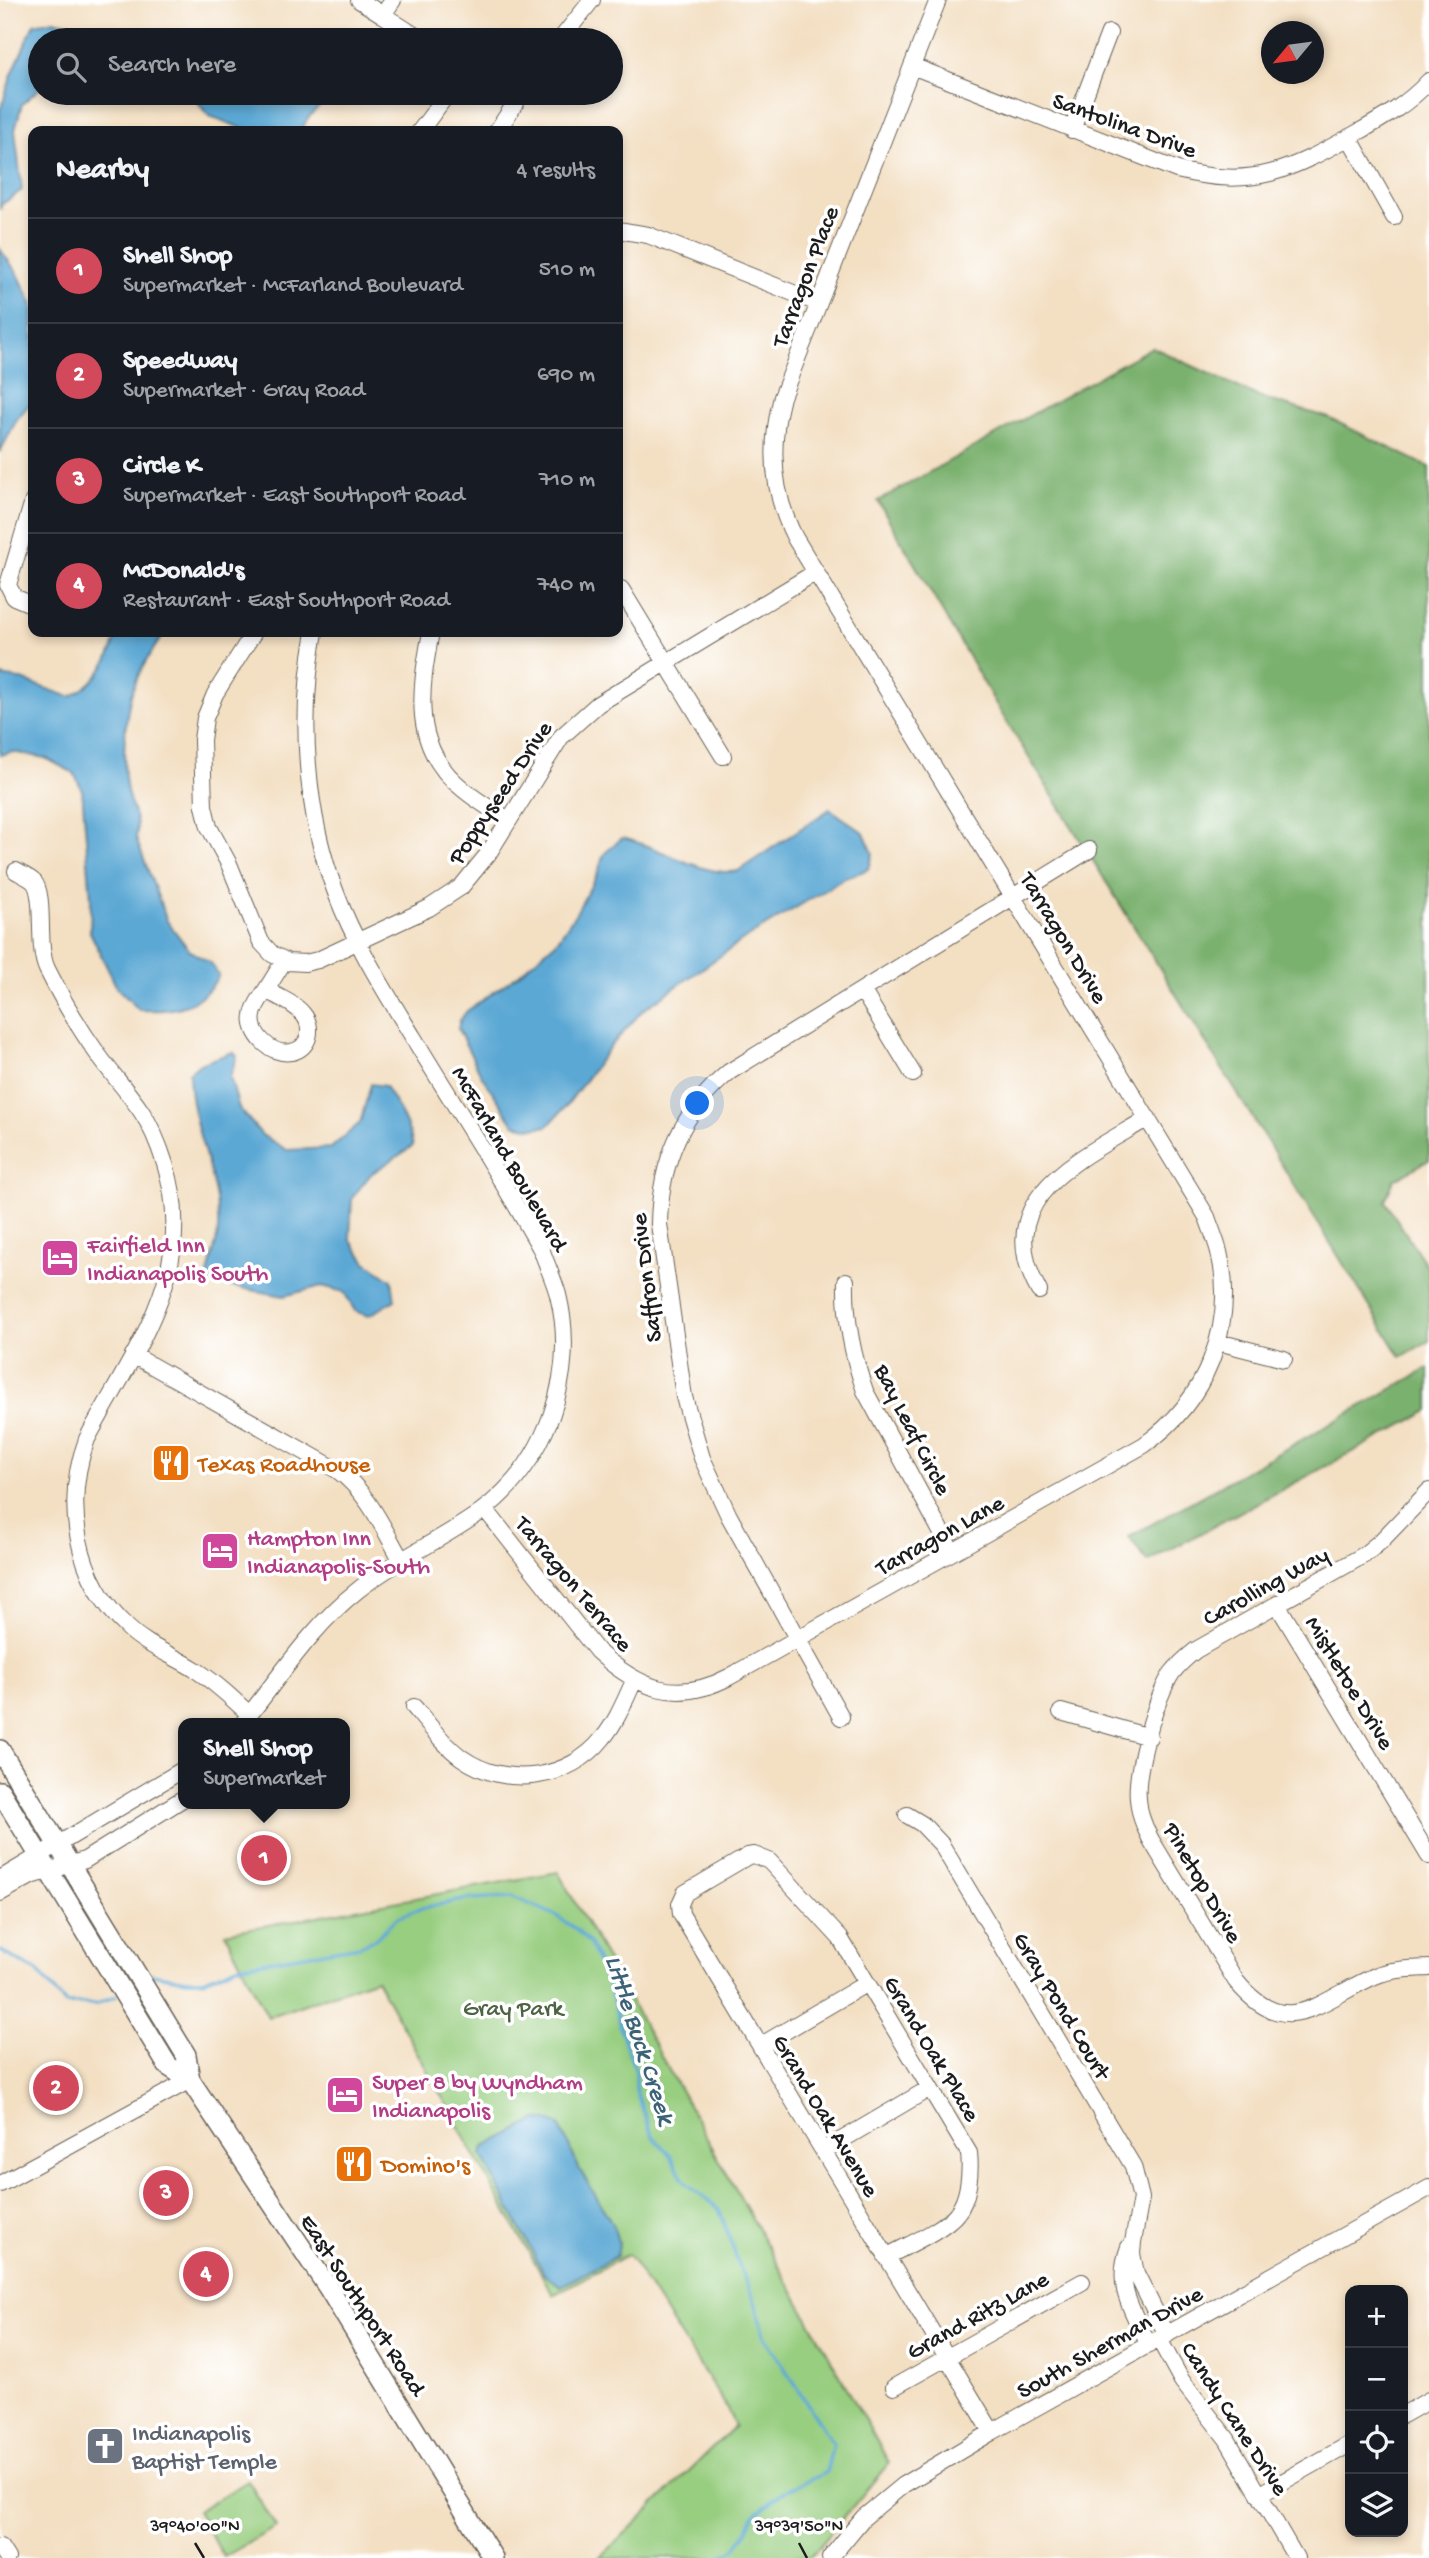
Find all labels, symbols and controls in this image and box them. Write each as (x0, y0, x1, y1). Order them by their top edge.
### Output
north arrow (1261, 21, 1324, 84)
search box (28, 28, 623, 105)
icon: search (52, 48, 90, 86)
text: Search here (108, 51, 236, 82)
street label: Santolina Drive (1048, 88, 1200, 167)
text: Nearby (56, 154, 149, 189)
text: 4 results (516, 158, 595, 185)
street label: Tarragon Place (766, 202, 848, 354)
text: Shell Shop (123, 242, 232, 273)
text: 1 (74, 257, 84, 284)
text: 510 m (539, 257, 595, 284)
text: Supermarket · McFarland Boulevard (123, 273, 463, 300)
text: Speedway (123, 347, 237, 378)
text: 2 (73, 362, 85, 389)
text: 690 m (537, 362, 595, 389)
text: Supermarket · Gray Road (123, 378, 365, 405)
text: Circle K (123, 452, 200, 483)
text: 3 (73, 467, 85, 494)
text: 710 m (539, 467, 595, 494)
text: Supermarket · East Southport Road (123, 483, 465, 510)
text: McDonald's (123, 557, 244, 588)
text: 4 (74, 572, 84, 599)
text: 740 m (537, 572, 595, 599)
text: Restaurant · East Southport Road (123, 588, 450, 615)
street label: Poppyseed Drive (443, 716, 561, 872)
street label: Tarragon Drive (1010, 866, 1113, 1010)
street label: McFarland Boulevard (443, 1062, 574, 1259)
your location (680, 1086, 714, 1120)
street label: Saffron Drive (626, 1211, 671, 1344)
place label: Fairfield Inn Indianapolis South (86, 1233, 268, 1290)
hotel icon: Fairfield Inn Indianapolis South (39, 1237, 81, 1279)
street label: Bay Leaf Circle (865, 1359, 957, 1501)
restaurant icon: Texas Roadhouse (150, 1442, 192, 1484)
place label: Texas Roadhouse (196, 1452, 371, 1481)
street label: Tarragon Lane (870, 1490, 1010, 1585)
street label: Tarragon Terrace (506, 1510, 638, 1660)
place label: Hampton Inn Indianapolis-South (247, 1526, 430, 1583)
hotel icon: Hampton Inn Indianapolis-South (199, 1530, 241, 1572)
street label: Carolling Way (1199, 1542, 1335, 1635)
street label: Mistletoe Drive (1297, 1612, 1400, 1756)
popup (178, 1718, 350, 1809)
text: Shell Shop (203, 1735, 313, 1766)
text: Supermarket (203, 1766, 325, 1793)
street label: Pinetop Drive (1154, 1817, 1247, 1950)
pin: 1 (241, 1832, 287, 1884)
street label: Gray Pond Court (1005, 1928, 1116, 2087)
water label: Little Buck Creek (596, 1952, 680, 2131)
street label: Grand Oak Place (875, 1972, 985, 2128)
park label: Gray Park (463, 1996, 565, 2025)
street label: Grand Oak Avenue (764, 2030, 884, 2204)
pin: 2 (33, 2062, 79, 2114)
place label: Super 8 by Wyndham Indianapolis (372, 2070, 583, 2127)
hotel icon: Super 8 by Wyndham Indianapolis (324, 2074, 366, 2116)
restaurant icon: Domino's (333, 2143, 375, 2185)
place label: Domino's (379, 2153, 471, 2182)
pin: 3 (143, 2167, 189, 2219)
street label: East Southport Road (291, 2210, 432, 2404)
pin: 4 (183, 2248, 229, 2300)
street label: Grand Ritz Lane (903, 2266, 1055, 2368)
street label: South Sherman Drive (1013, 2281, 1209, 2407)
map controls (1345, 2285, 1408, 2537)
button: + (1345, 2285, 1408, 2348)
street label: Candy Cane Drive (1173, 2338, 1294, 2503)
button: − (1345, 2348, 1408, 2411)
button: locate (1345, 2411, 1408, 2474)
place label: Indianapolis Baptist Temple (131, 2421, 277, 2478)
church icon: Indianapolis Baptist Temple (84, 2425, 126, 2467)
button: layers (1345, 2474, 1408, 2537)
text: 39°40'00"N (149, 2517, 240, 2538)
text: 39°39'50"N (754, 2517, 843, 2538)

